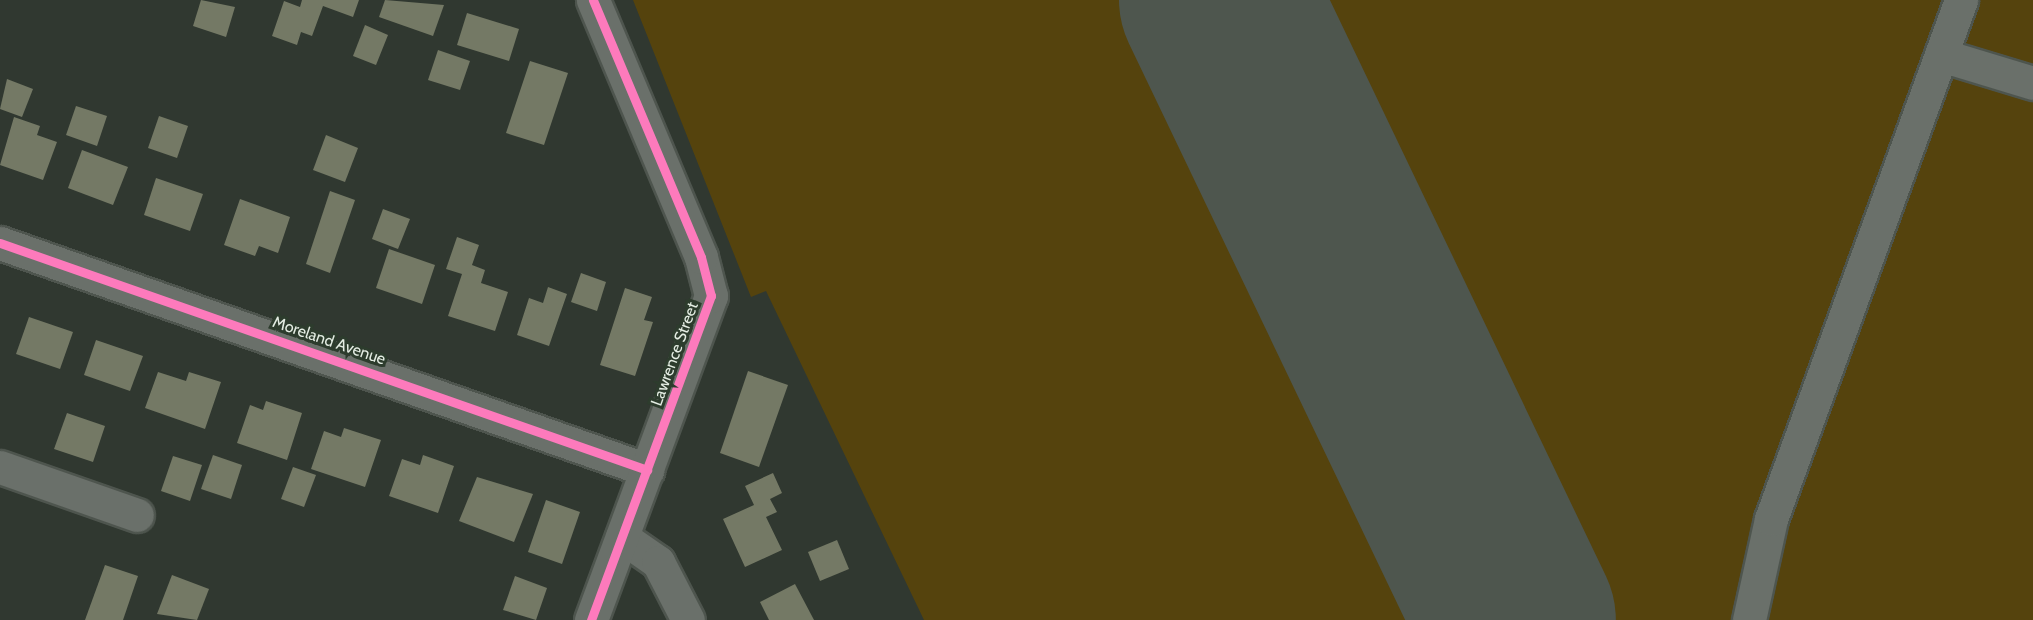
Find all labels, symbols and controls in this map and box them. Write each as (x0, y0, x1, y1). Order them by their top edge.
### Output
street label: Lawrence Street (647, 299, 703, 409)
street label: Moreland Avenue (270, 313, 388, 369)

